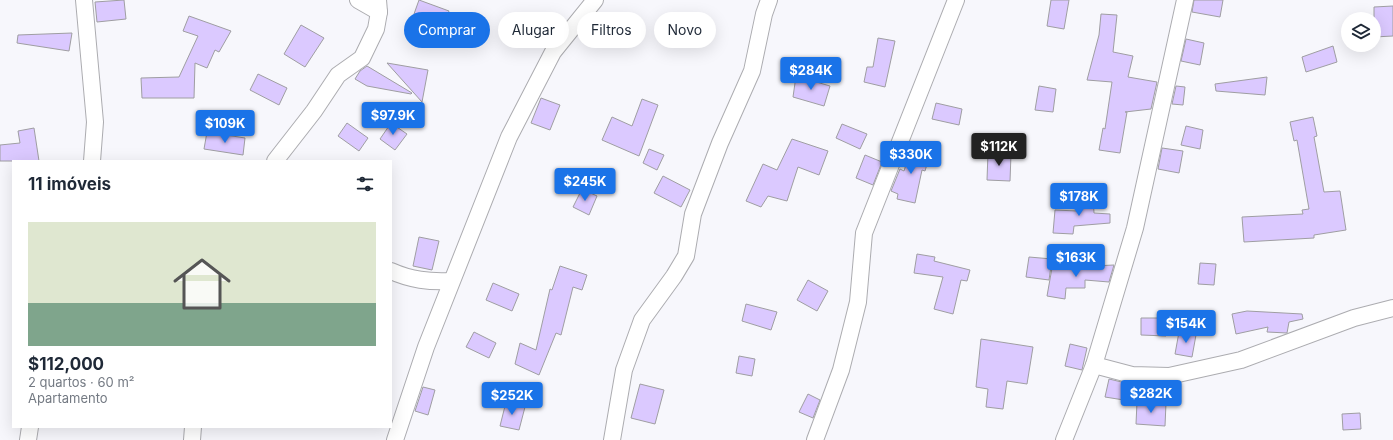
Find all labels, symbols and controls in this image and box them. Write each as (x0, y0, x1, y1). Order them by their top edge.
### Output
chip: Comprar (404, 12, 490, 48)
chip: Alugar (498, 12, 569, 48)
chip: Filtros (577, 12, 646, 48)
chip: Novo (654, 12, 716, 48)
map controls (1341, 12, 1381, 52)
button: layers (1341, 12, 1381, 52)
pin: $284K (783, 57, 839, 91)
text: $284K (789, 62, 833, 78)
pin: $97.9K (360, 102, 426, 136)
text: $97.9K (371, 107, 415, 123)
pin: $109K (197, 110, 253, 144)
text: $109K (205, 115, 245, 131)
pin: $112K (971, 133, 1027, 167)
text: $112K (980, 138, 1018, 154)
pin: $330K (883, 141, 939, 175)
text: $330K (889, 146, 933, 162)
pin: $245K (557, 168, 613, 202)
icon: filters (354, 173, 376, 195)
text: $245K (564, 173, 606, 189)
text: 11 imóveis (28, 174, 111, 194)
pin: $178K (1051, 183, 1107, 217)
text: $178K (1059, 188, 1099, 204)
pin: $163K (1048, 244, 1104, 278)
icon: home (166, 248, 238, 320)
text: $163K (1056, 249, 1096, 265)
pin: $154K (1158, 310, 1214, 344)
text: $154K (1166, 315, 1206, 331)
text: $112,000 (28, 354, 104, 374)
text: 2 quartos · 60 m² (28, 374, 135, 390)
pin: $282K (1123, 380, 1179, 414)
pin: $252K (484, 382, 540, 416)
text: $282K (1130, 385, 1172, 401)
text: $252K (491, 387, 533, 403)
text: Apartamento (28, 390, 108, 406)

